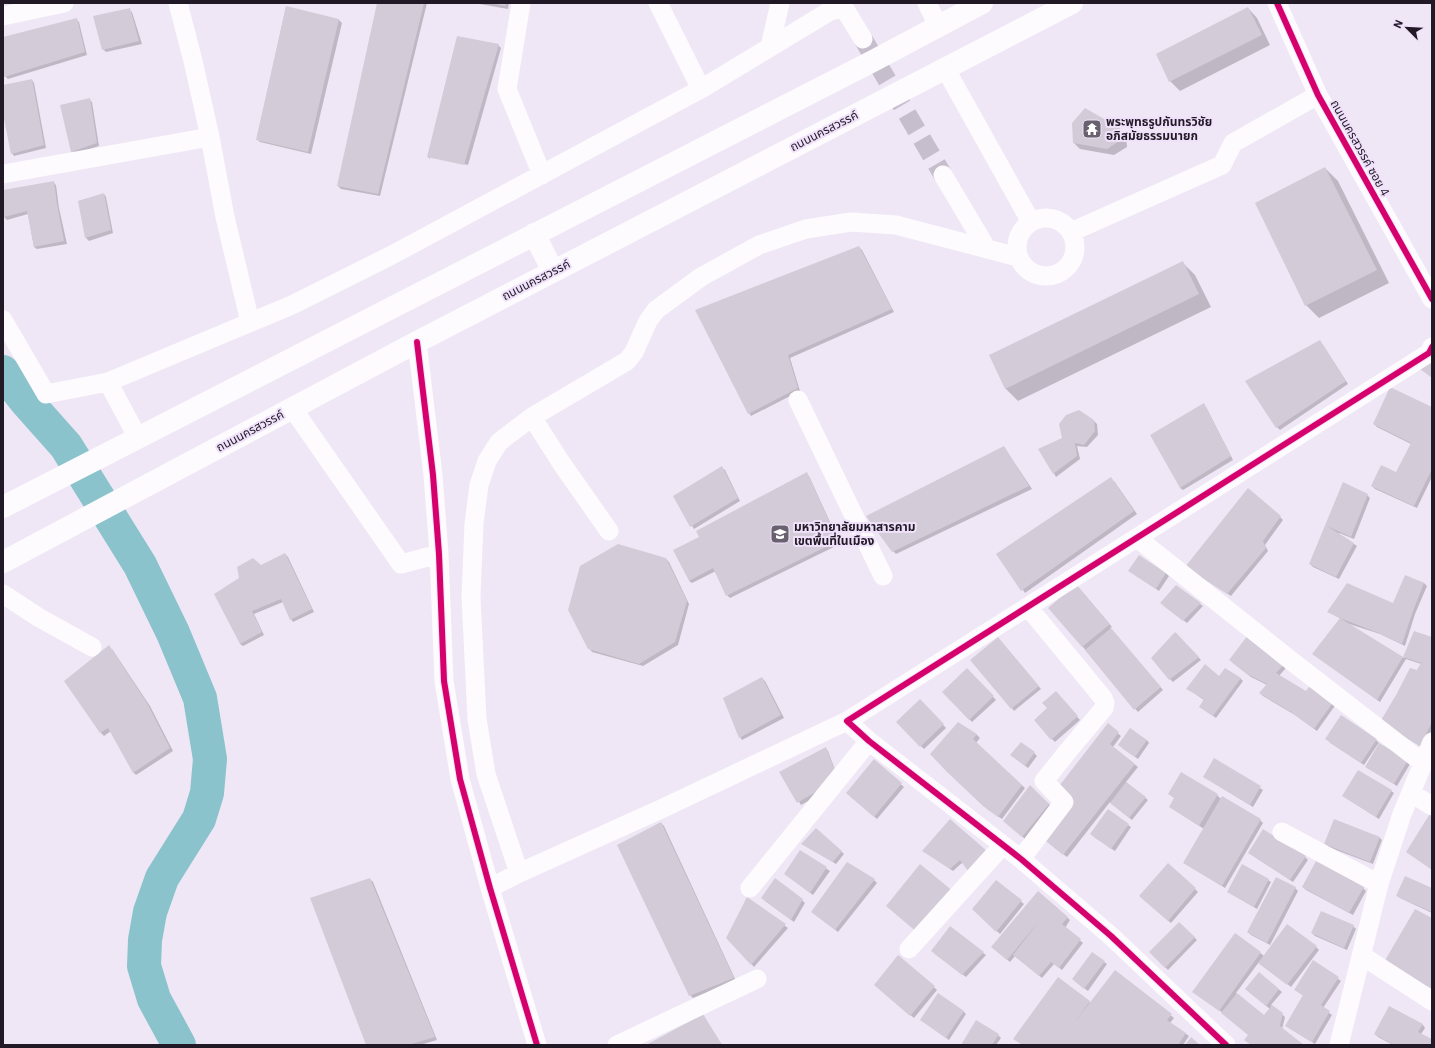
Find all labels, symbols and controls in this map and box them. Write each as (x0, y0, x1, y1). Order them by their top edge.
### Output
north arrow (1387, 8, 1427, 48)
text: N (1390, 17, 1406, 30)
street label: ถนนนครสวรรค์ ซอย 4 (1328, 97, 1393, 199)
street label: ถนนนครสวรรค์ (787, 107, 860, 154)
place label: พระพุทธรูปกันทรวิชัย อภิสมัยธรรมนายก (1106, 114, 1212, 143)
temple icon: พระพุทธรูปกันทรวิชัย อภิสมัยธรรมนายก (1081, 118, 1103, 140)
street label: ถนนนครสวรรค์ (499, 256, 572, 303)
street label: ถนนนครสวรรค์ (213, 406, 286, 455)
place label: มหาวิทยาลัยมหาสารคาม เขตพื้นที่ในเมือง (794, 519, 916, 548)
school or university icon: มหาวิทยาลัยมหาสารคาม เขตพื้นที่ในเมือง (769, 523, 791, 545)

